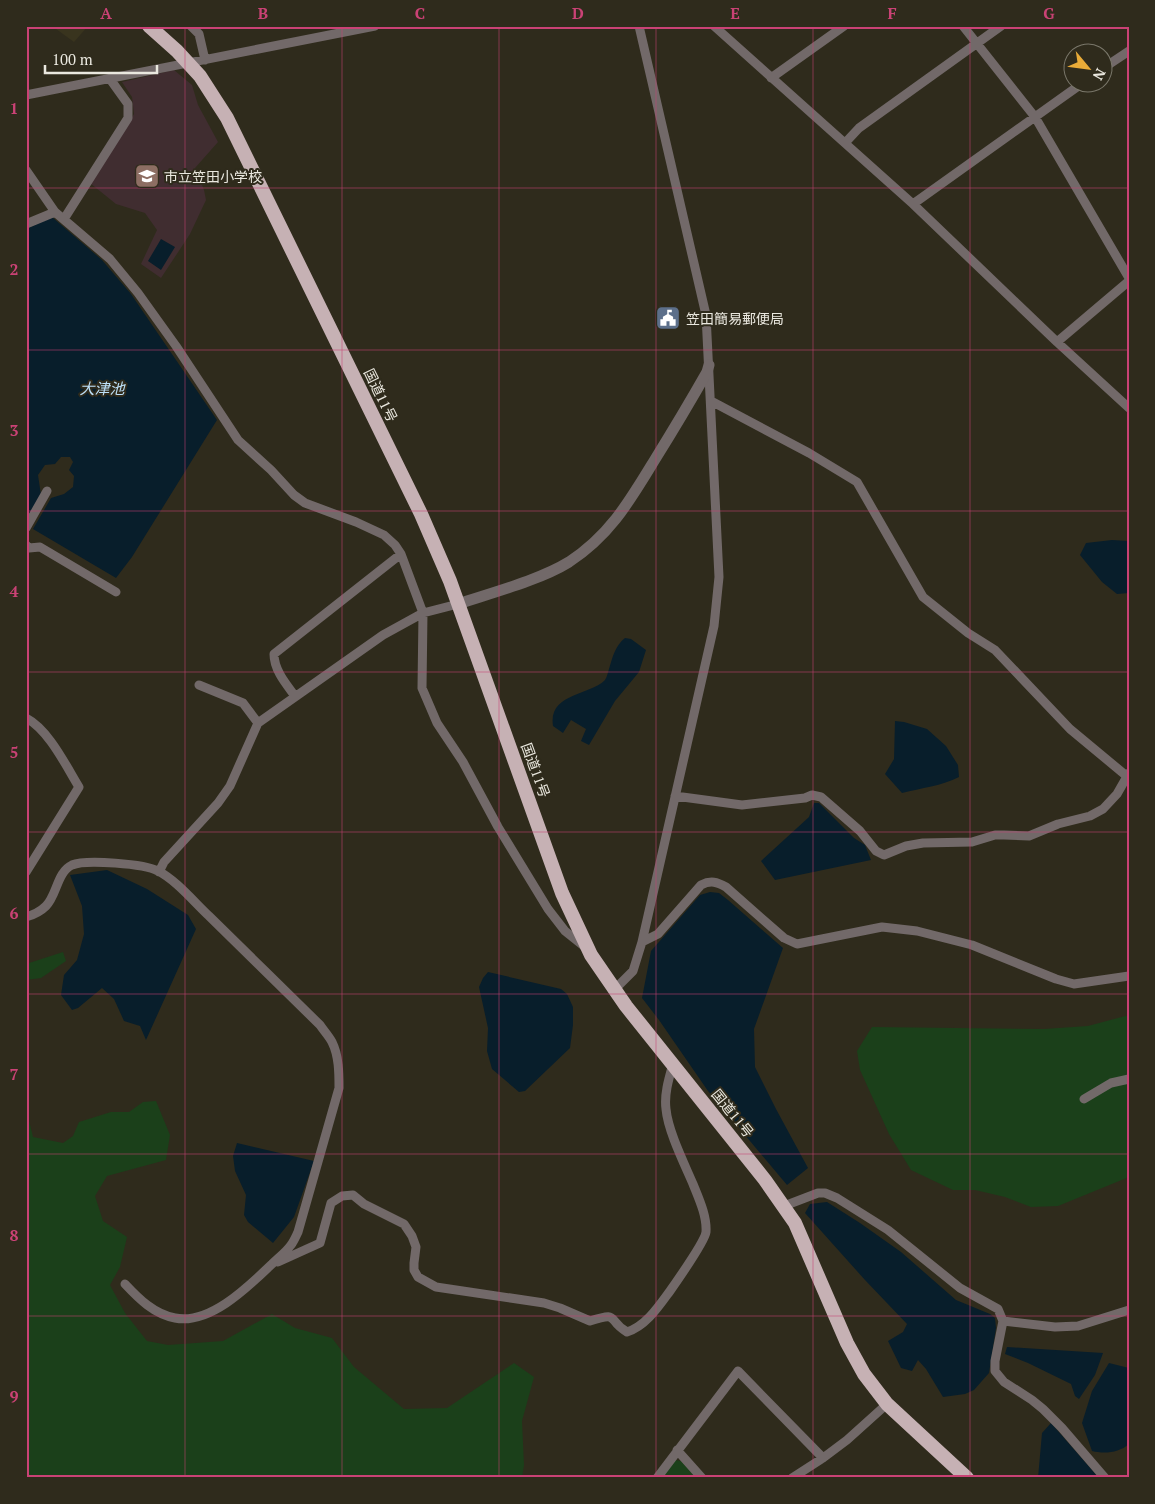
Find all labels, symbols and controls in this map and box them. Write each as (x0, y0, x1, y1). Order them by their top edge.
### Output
text: A (100, 2, 112, 24)
text: B (258, 2, 268, 24)
text: C (415, 2, 425, 24)
text: D (572, 2, 584, 24)
text: E (730, 2, 740, 24)
text: F (887, 2, 897, 24)
text: G (1043, 2, 1055, 24)
scale bar (45, 42, 158, 74)
north arrow (1062, 42, 1112, 92)
text: 100 m (52, 49, 93, 69)
text: N (1089, 65, 1111, 84)
text: 1 (9, 97, 19, 119)
school or university icon: 市立笠田小学校 (134, 163, 160, 189)
place label: 市立笠田小学校 (164, 167, 262, 186)
text: 2 (9, 258, 19, 280)
public building icon: 笠田簡易郵便局 (655, 305, 681, 331)
place label: 笠田簡易郵便局 (686, 309, 784, 328)
street label: 国道11号 (360, 365, 402, 425)
water label: 大津池 (79, 378, 126, 398)
text: 3 (9, 419, 19, 441)
text: 4 (9, 580, 19, 602)
street label: 国道11号 (517, 740, 555, 800)
text: 5 (9, 741, 19, 763)
text: 6 (9, 902, 19, 924)
text: 7 (9, 1063, 19, 1085)
street label: 国道11号 (708, 1085, 758, 1141)
text: 8 (9, 1224, 19, 1246)
text: 9 (9, 1385, 19, 1407)

